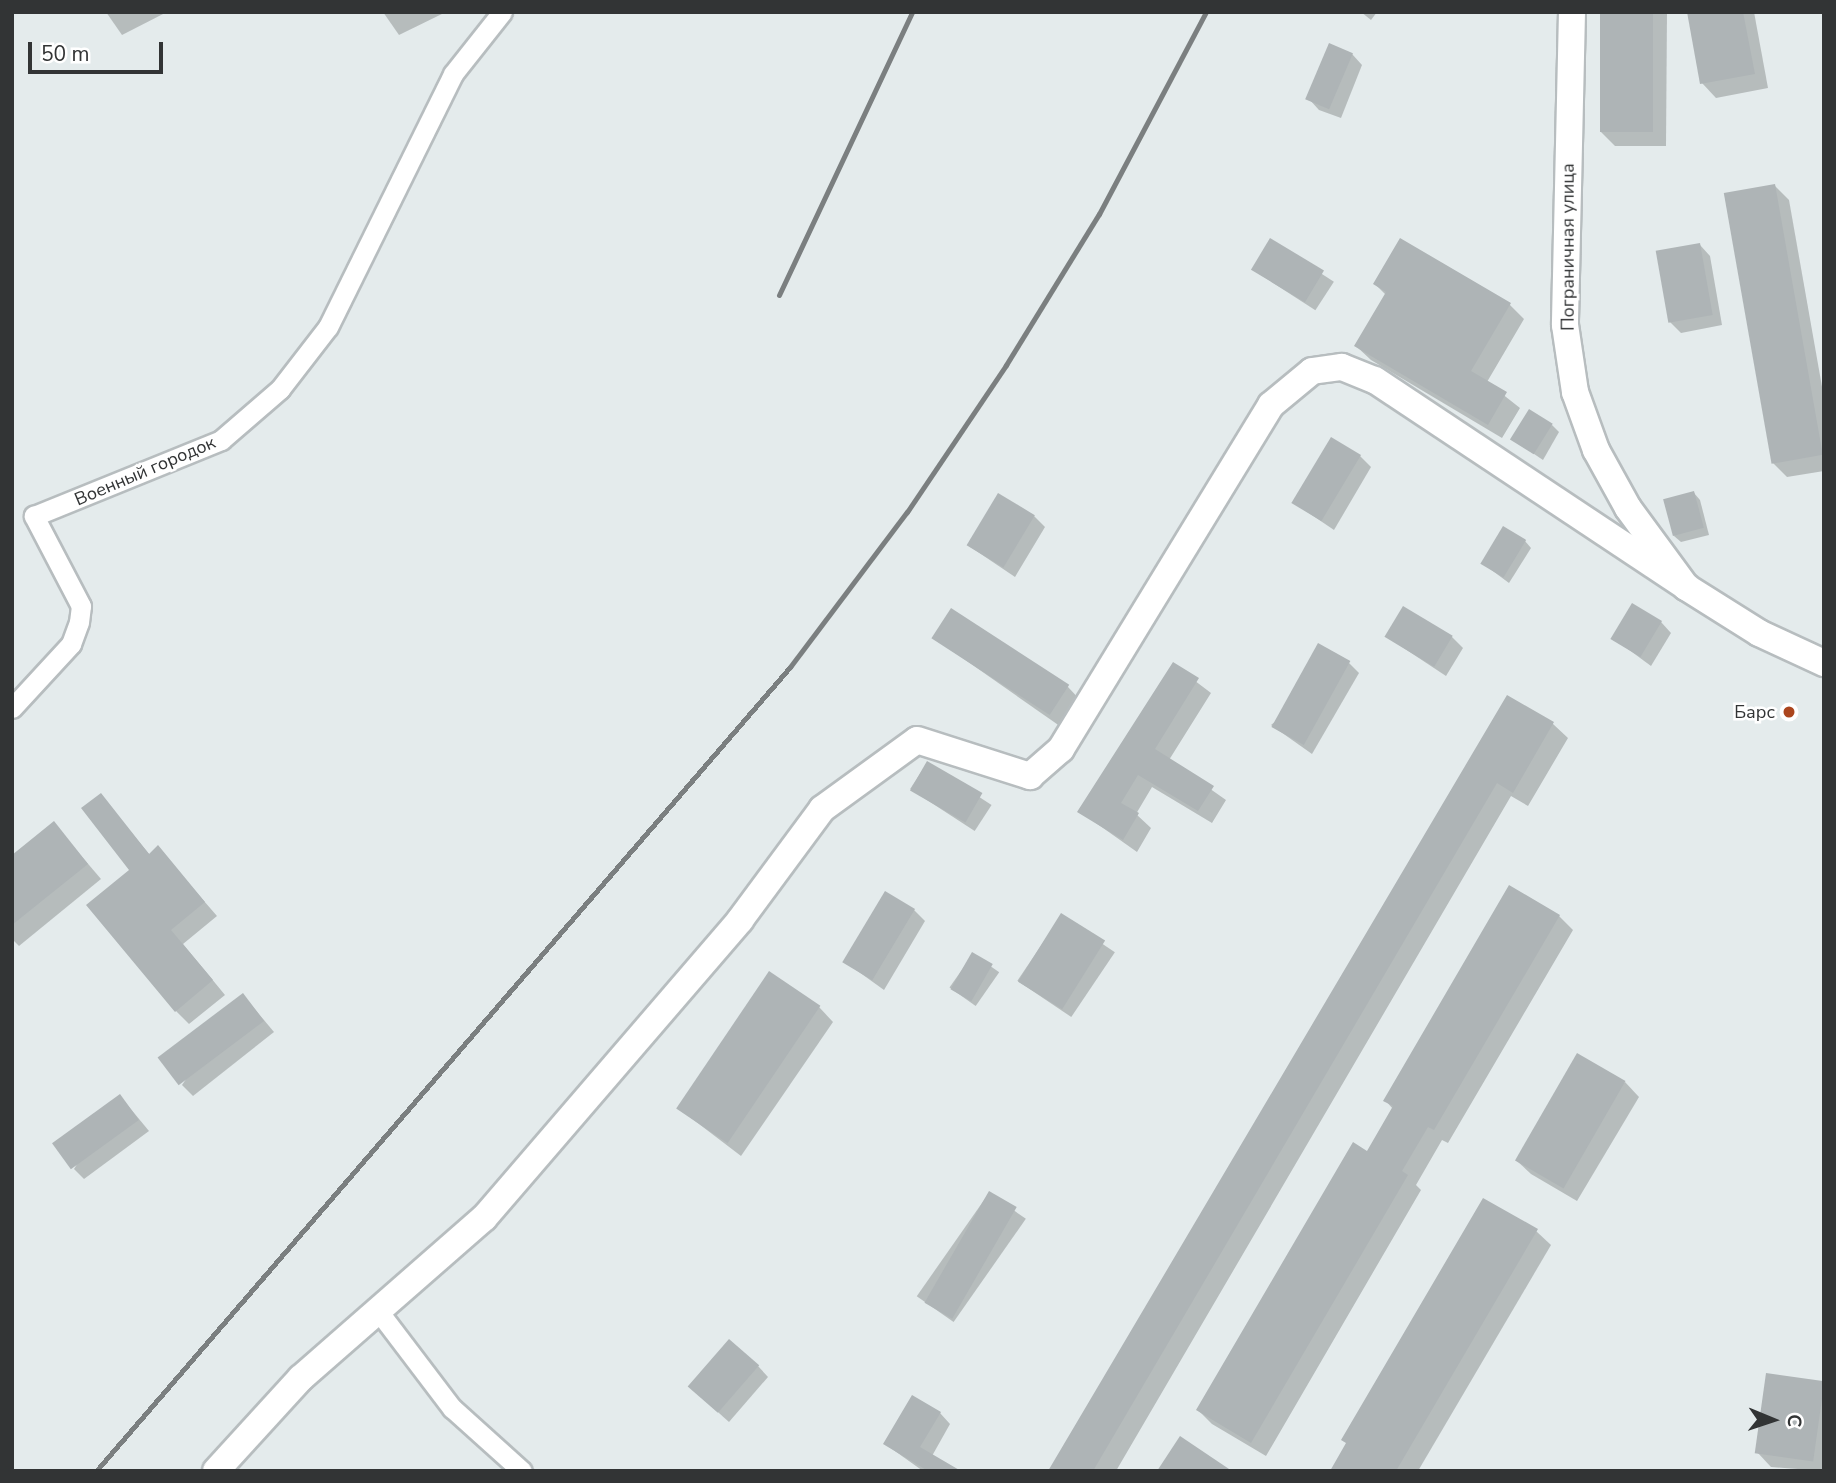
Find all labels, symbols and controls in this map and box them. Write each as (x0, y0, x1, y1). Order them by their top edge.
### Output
scale bar (32, 28, 166, 72)
text: 50 m (41, 40, 90, 68)
street label: Пограничная улица (1557, 163, 1579, 331)
street label: Военный городок (71, 432, 219, 510)
place label: Барс (1734, 701, 1775, 723)
marker: Барс (1781, 704, 1797, 720)
north arrow (1738, 1385, 1808, 1455)
text: С (1781, 1414, 1807, 1428)

